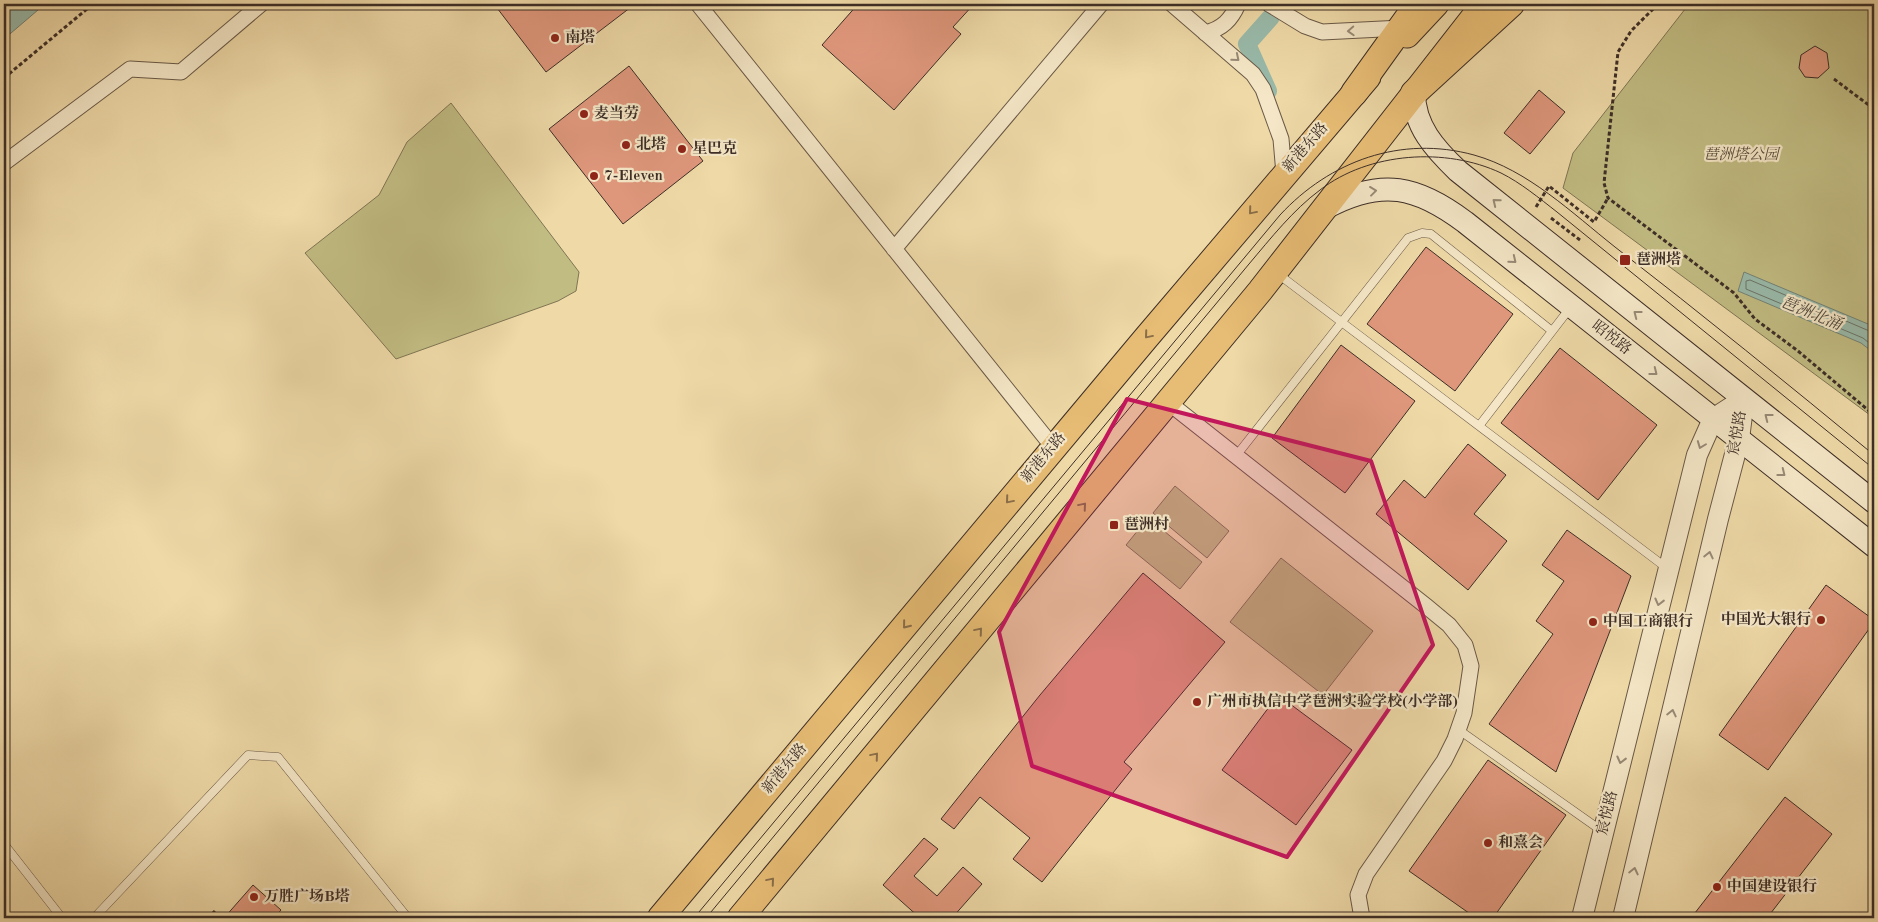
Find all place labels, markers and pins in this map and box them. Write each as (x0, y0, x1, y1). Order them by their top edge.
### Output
place label: 南塔 (565, 29, 595, 46)
marker: 南塔 (549, 32, 561, 44)
place label: 麦当劳 (594, 105, 639, 122)
marker: 麦当劳 (578, 108, 590, 120)
place label: 北塔 (636, 136, 666, 153)
marker: 北塔 (620, 139, 632, 151)
place label: 星巴克 (692, 140, 737, 157)
marker: 星巴克 (676, 143, 688, 155)
place label: 7-Eleven (604, 169, 663, 184)
marker: 7-Eleven (588, 170, 600, 182)
place label: 琶洲塔 (1636, 251, 1681, 268)
marker: 琶洲塔 (1618, 253, 1632, 267)
place label: 琶洲村 (1124, 516, 1169, 533)
marker: 琶洲村 (1108, 519, 1120, 531)
place label: 中国光大银行 (1721, 611, 1811, 628)
place label: 中国工商银行 (1603, 612, 1693, 630)
marker: 中国光大银行 (1815, 614, 1827, 626)
marker: 中国工商银行 (1587, 616, 1599, 628)
place label: 广州市执信中学琶洲实验学校(小学部) (1207, 692, 1458, 710)
marker: 广州市执信中学琶洲实验学校(小学部) (1191, 696, 1203, 708)
place label: 和熹会 (1498, 834, 1543, 851)
marker: 和熹会 (1482, 837, 1494, 849)
place label: 中国建设银行 (1727, 878, 1817, 895)
marker: 中国建设银行 (1711, 881, 1723, 893)
place label: 万胜广场B塔 (264, 888, 350, 905)
marker: 万胜广场B塔 (248, 891, 260, 903)

